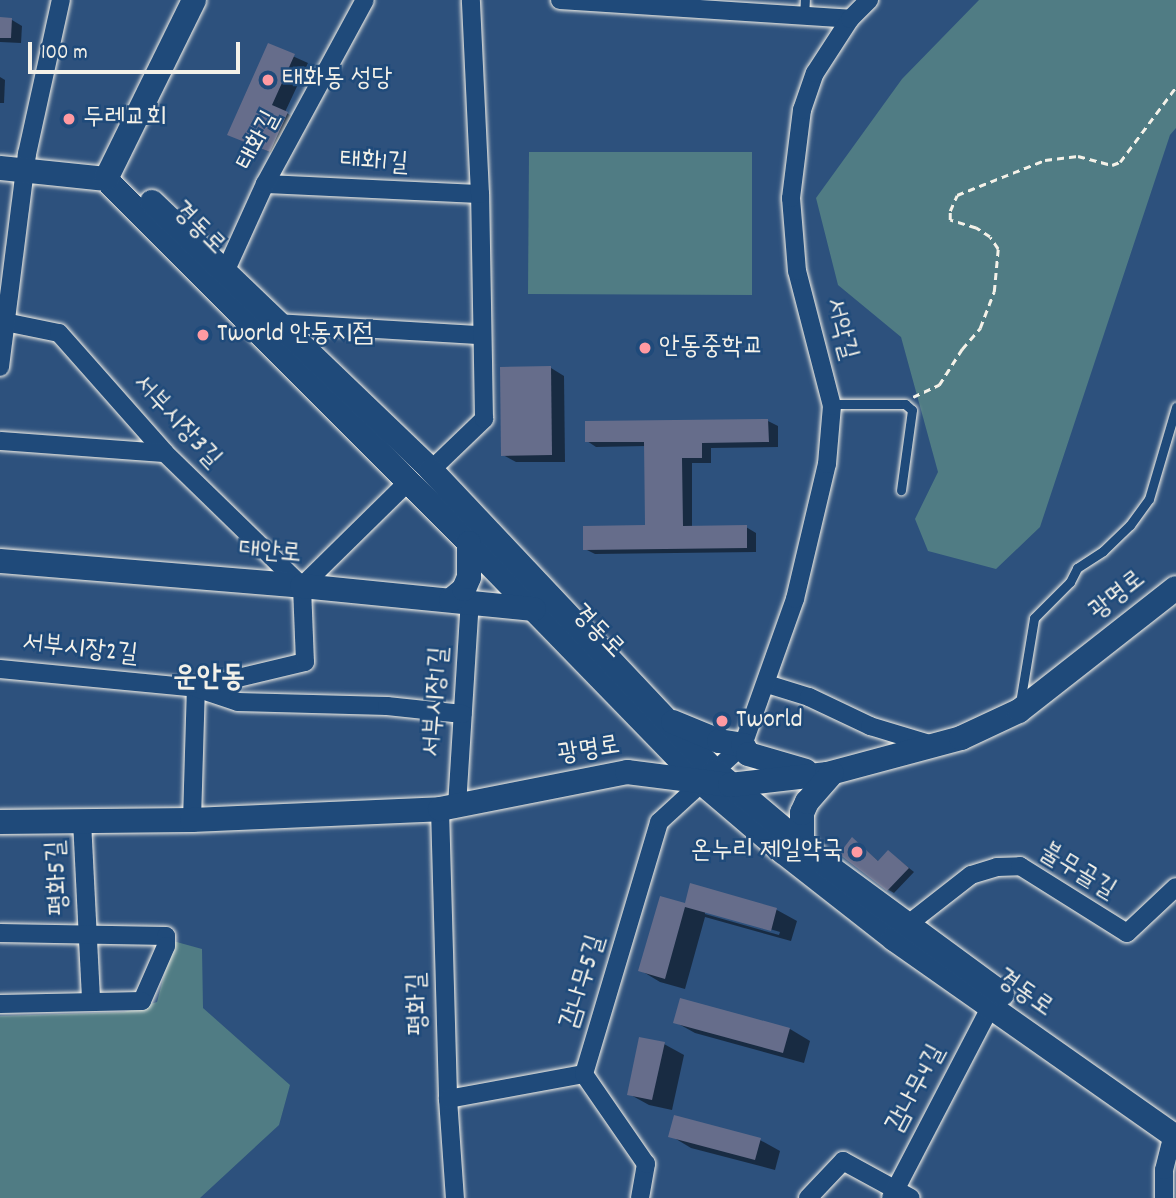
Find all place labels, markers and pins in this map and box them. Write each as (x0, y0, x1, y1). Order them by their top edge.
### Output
place label: 태화동 성당 (282, 64, 393, 96)
marker: 태화동 성당 (260, 72, 276, 88)
place label: 두레교회 (83, 103, 167, 135)
marker: 두레교회 (61, 111, 77, 127)
place label: Tworld 안동지점 (217, 319, 373, 351)
marker: Tworld 안동지점 (195, 327, 211, 343)
place label: 안동중학교 (659, 332, 764, 364)
marker: 안동중학교 (637, 340, 653, 356)
place label: Tworld (736, 705, 803, 737)
marker: Tworld (714, 713, 730, 729)
place label: 온누리 제일약국 (691, 836, 843, 868)
marker: 온누리 제일약국 (849, 844, 865, 860)

